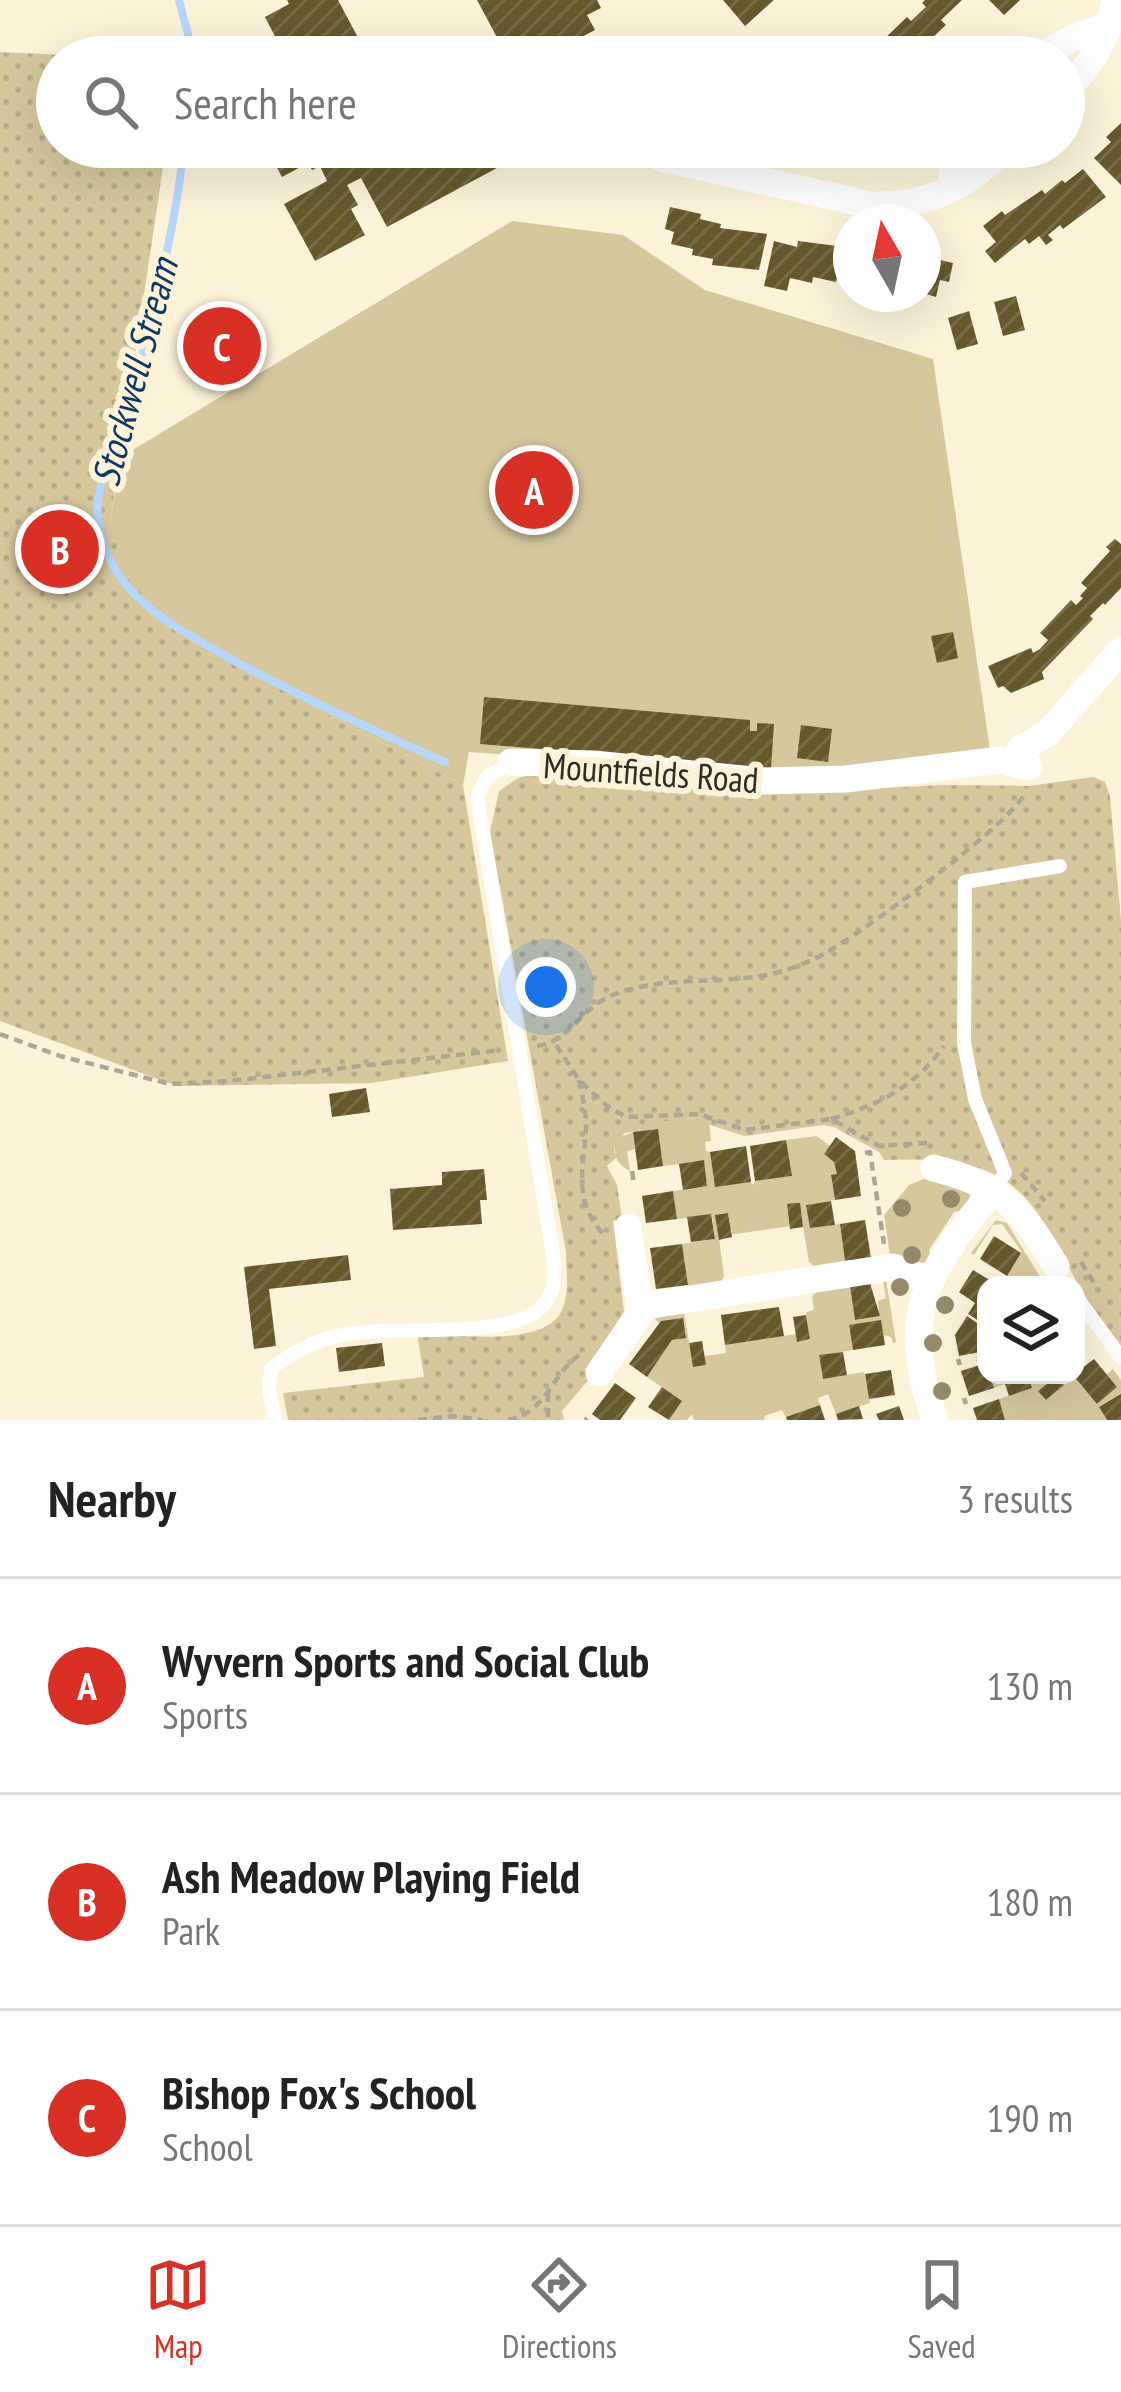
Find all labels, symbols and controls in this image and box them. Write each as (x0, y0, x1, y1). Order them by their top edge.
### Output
search box (36, 36, 1085, 168)
icon: search (78, 69, 144, 135)
text: Search here (174, 73, 357, 131)
north arrow (833, 204, 941, 312)
water label: Stockwell Stream (79, 250, 190, 491)
pin: C (183, 301, 261, 391)
pin: A (495, 445, 573, 535)
pin: B (21, 504, 99, 594)
street label: Mountfields Road (542, 741, 760, 803)
your location (516, 957, 576, 1017)
map controls (977, 1276, 1085, 1384)
button: layers (977, 1276, 1085, 1384)
text: Nearby (48, 1465, 176, 1531)
text: 3 results (957, 1473, 1073, 1524)
text: Wyvern Sports and Social Club (162, 1631, 649, 1689)
text: A (77, 1660, 97, 1711)
text: 130 m (987, 1660, 1073, 1711)
text: Sports (162, 1689, 248, 1740)
text: Ash Meadow Playing Field (162, 1847, 580, 1905)
text: B (77, 1876, 97, 1927)
text: 180 m (987, 1876, 1073, 1927)
text: Park (162, 1905, 220, 1956)
text: Bishop Fox's School (162, 2063, 476, 2121)
text: C (78, 2092, 96, 2143)
text: 190 m (987, 2092, 1073, 2143)
text: School (162, 2121, 253, 2172)
tab: Map (145, 2252, 211, 2367)
tab: Directions (502, 2252, 617, 2367)
tab: Saved (908, 2252, 976, 2367)

